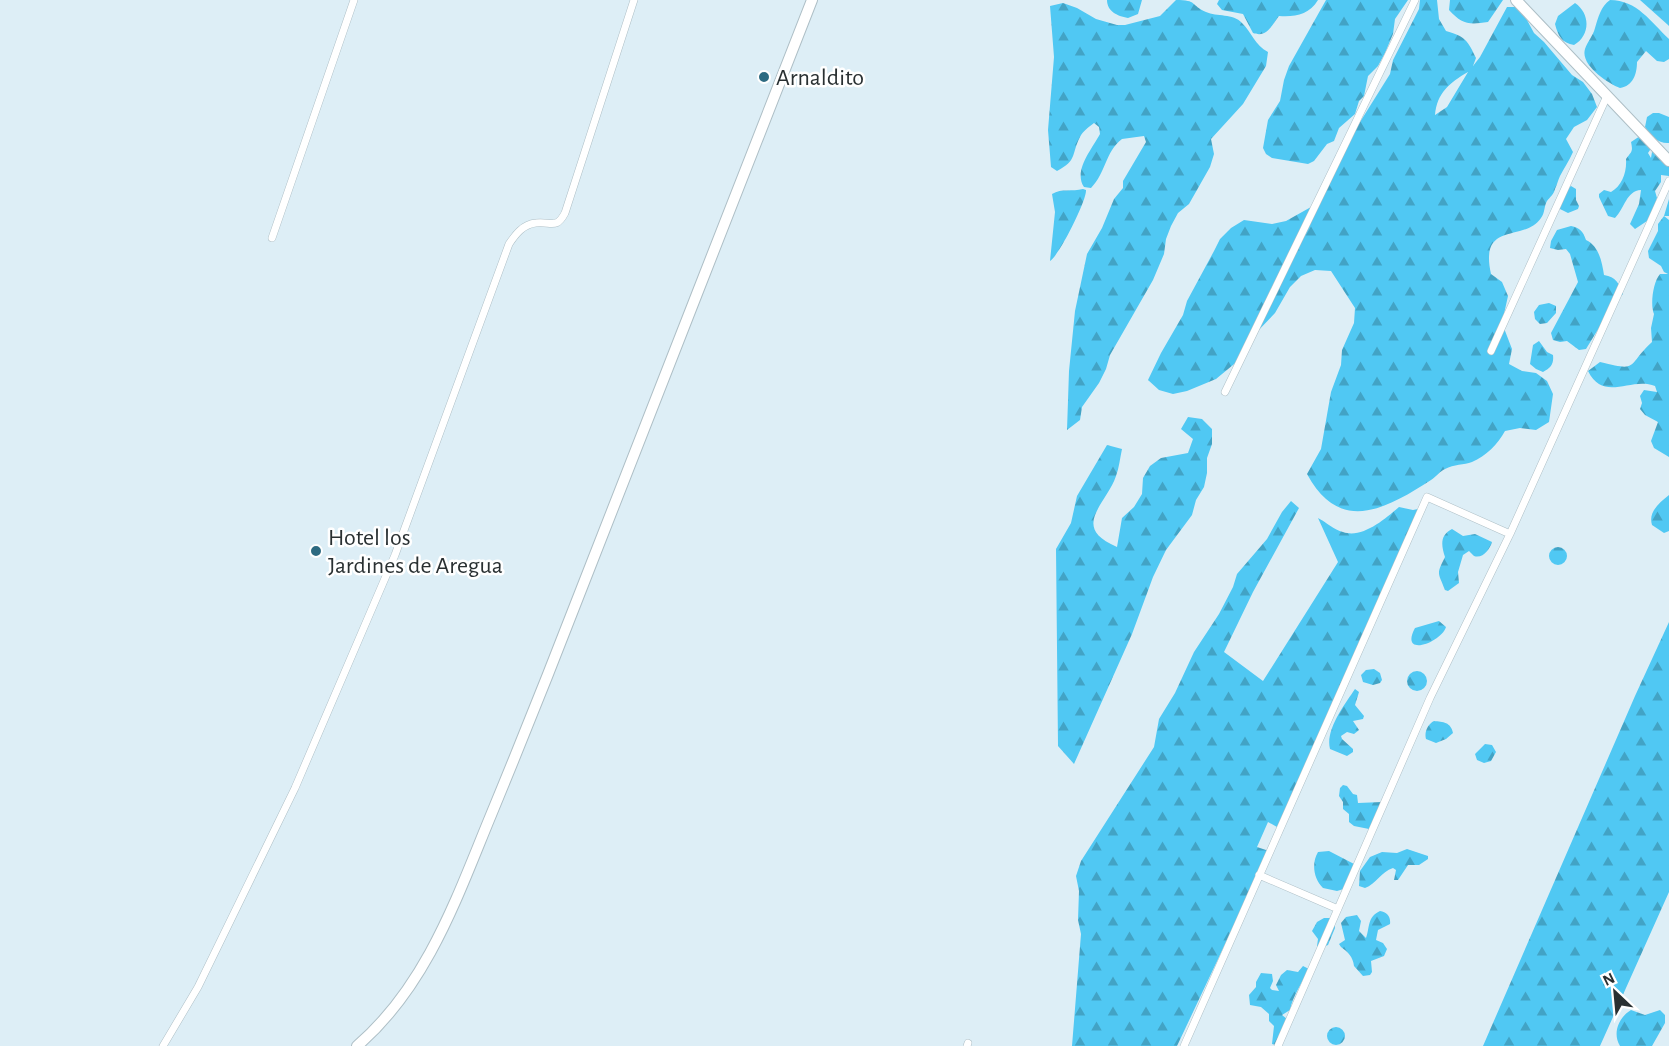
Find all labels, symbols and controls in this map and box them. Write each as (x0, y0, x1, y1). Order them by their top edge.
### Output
place label: Arnaldito (776, 66, 864, 90)
marker: Arnaldito (757, 70, 771, 84)
place label: Hotel los Jardines de Aregua (328, 526, 503, 578)
marker: Hotel los Jardines de Aregua (309, 544, 323, 558)
north arrow (1585, 962, 1645, 1022)
text: N (1600, 970, 1617, 989)

